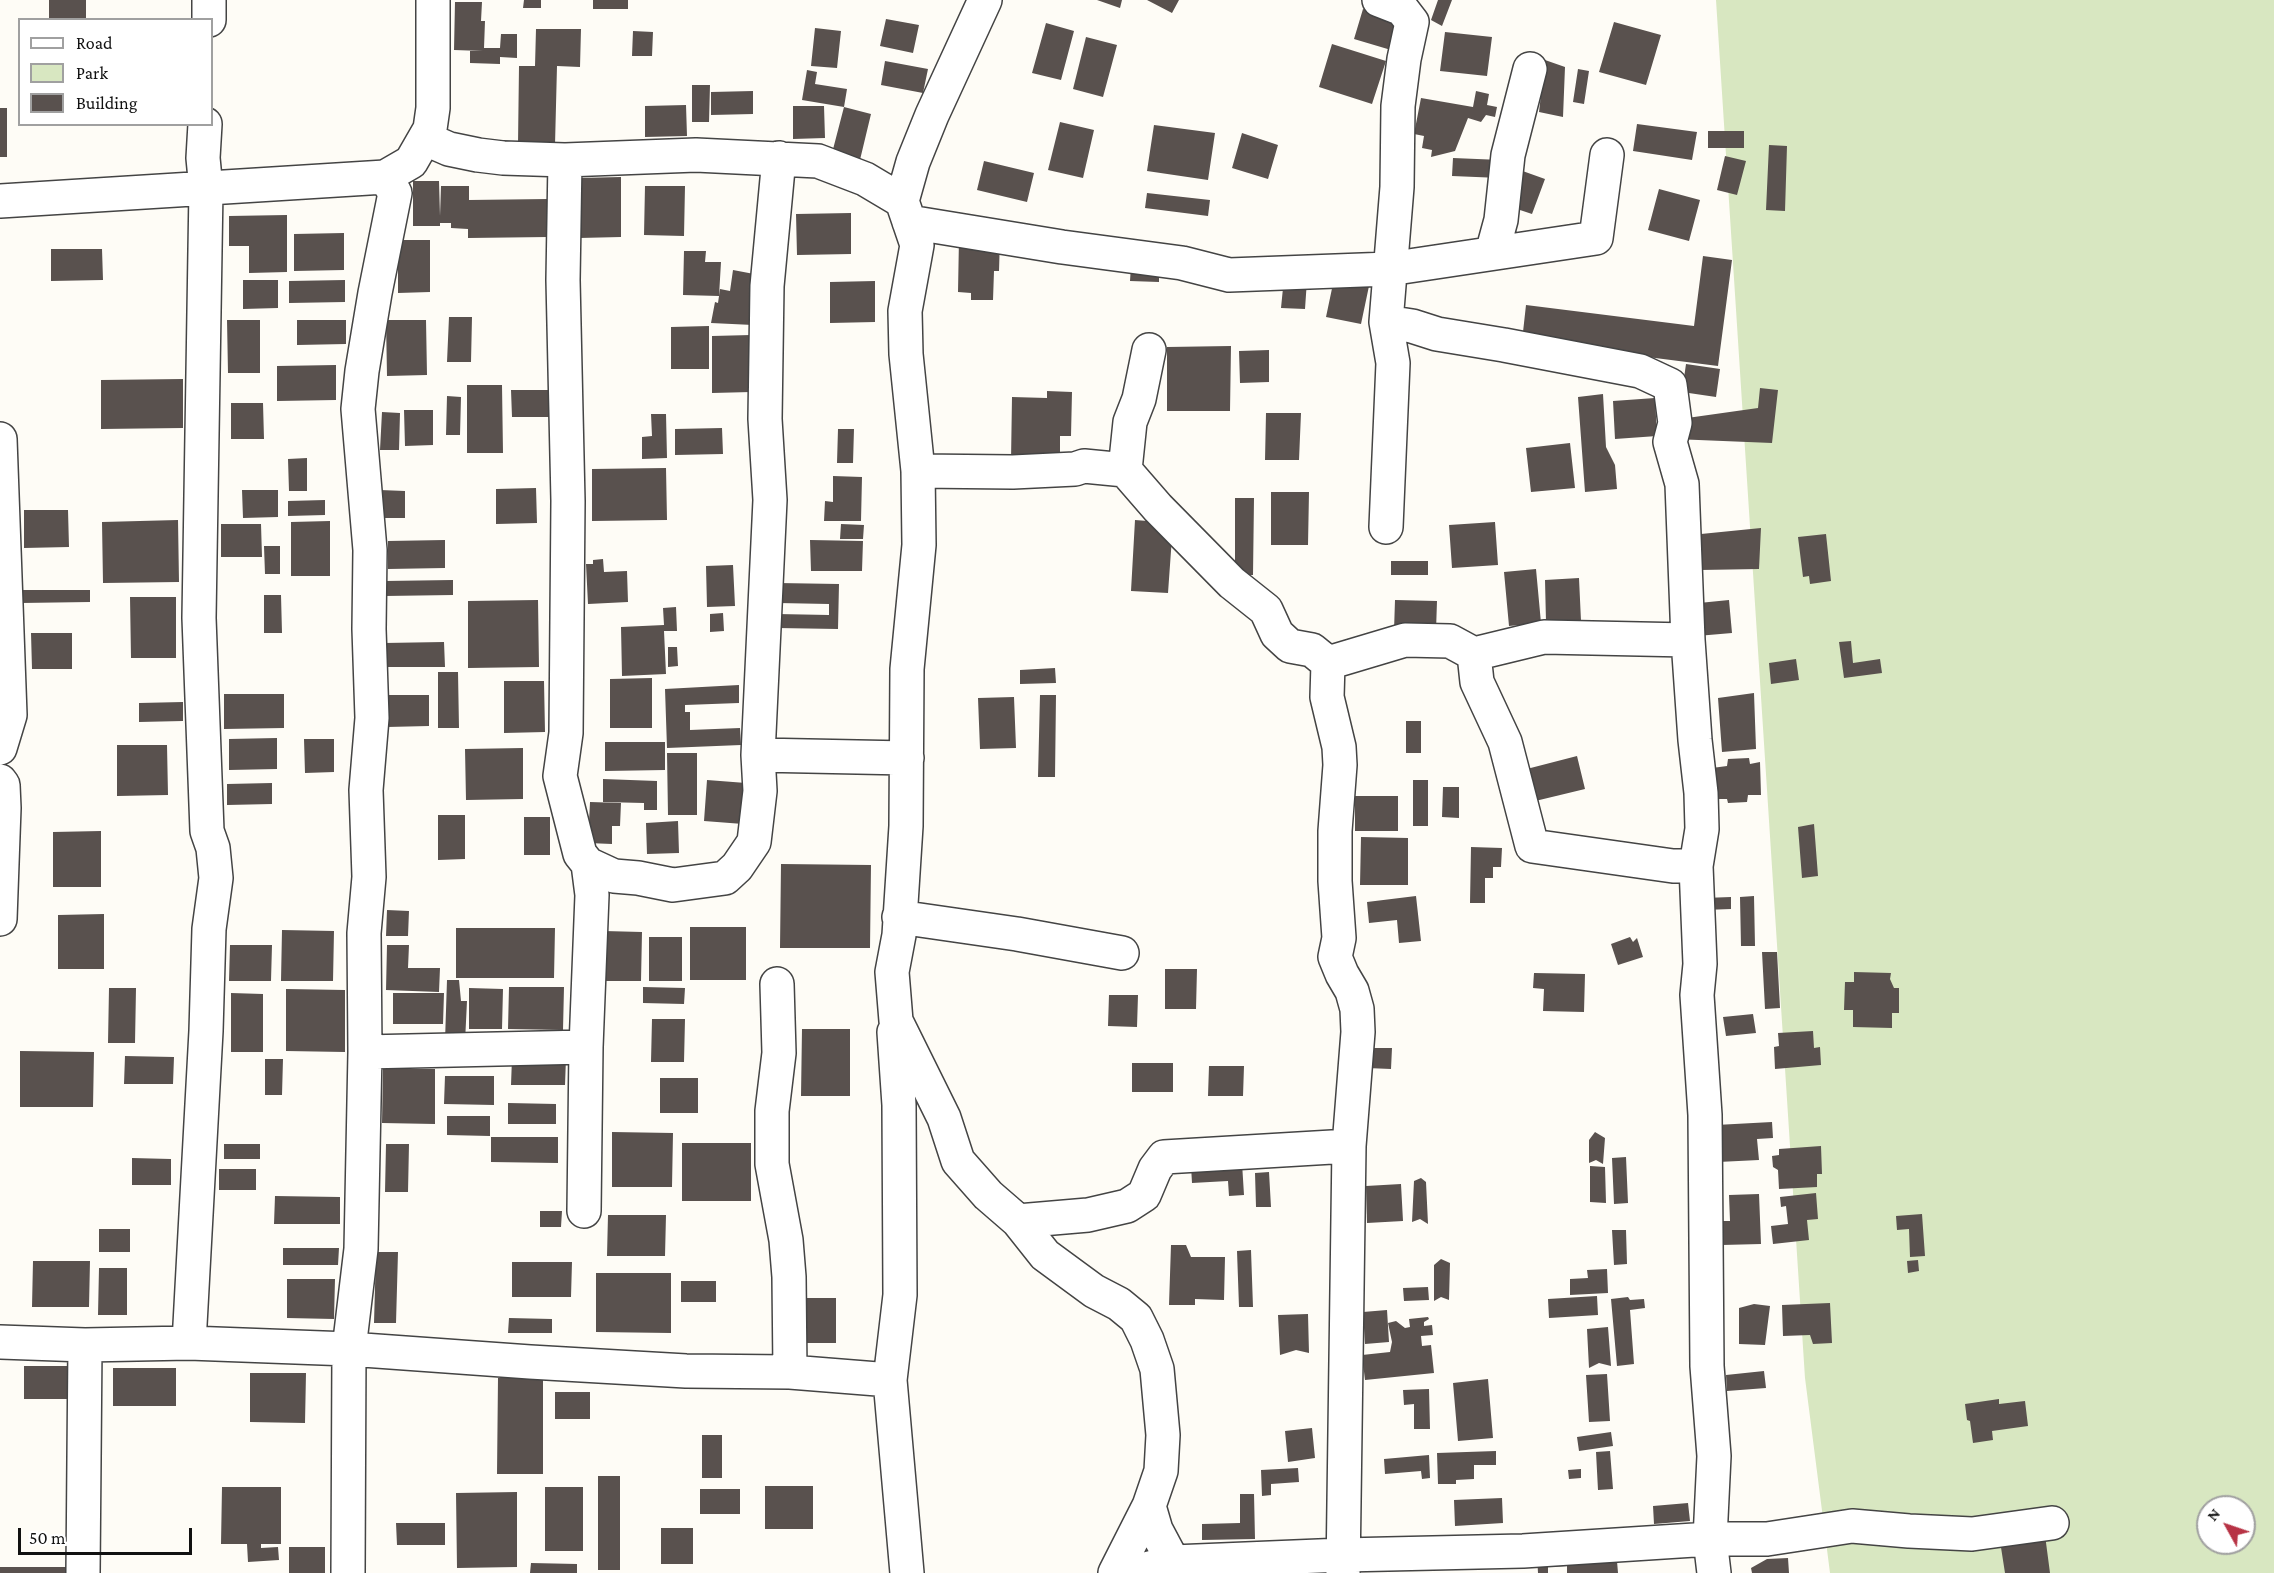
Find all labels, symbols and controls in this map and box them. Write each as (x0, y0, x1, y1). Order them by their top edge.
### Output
legend (18, 18, 213, 126)
text: Road (76, 33, 113, 53)
text: Park (76, 63, 108, 83)
text: Building (76, 93, 137, 113)
north arrow (2196, 1495, 2256, 1555)
text: N (2203, 1505, 2223, 1524)
scale bar (21, 1516, 195, 1554)
text: 50 m (29, 1528, 66, 1548)

